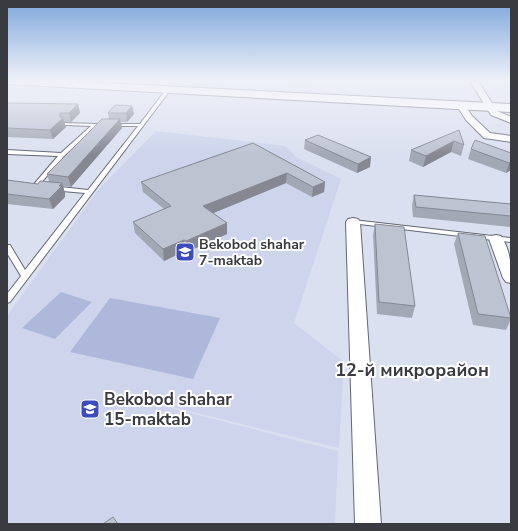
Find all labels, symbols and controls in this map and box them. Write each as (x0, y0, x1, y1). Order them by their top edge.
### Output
place label: Bekobod shahar 7-maktab (199, 235, 305, 270)
school or university icon: Bekobod shahar 7-maktab (174, 241, 196, 263)
district label: 12-й микрорайон (335, 358, 489, 382)
place label: Bekobod shahar 15-maktab (104, 388, 232, 431)
school or university icon: Bekobod shahar 15-maktab (79, 398, 101, 420)

